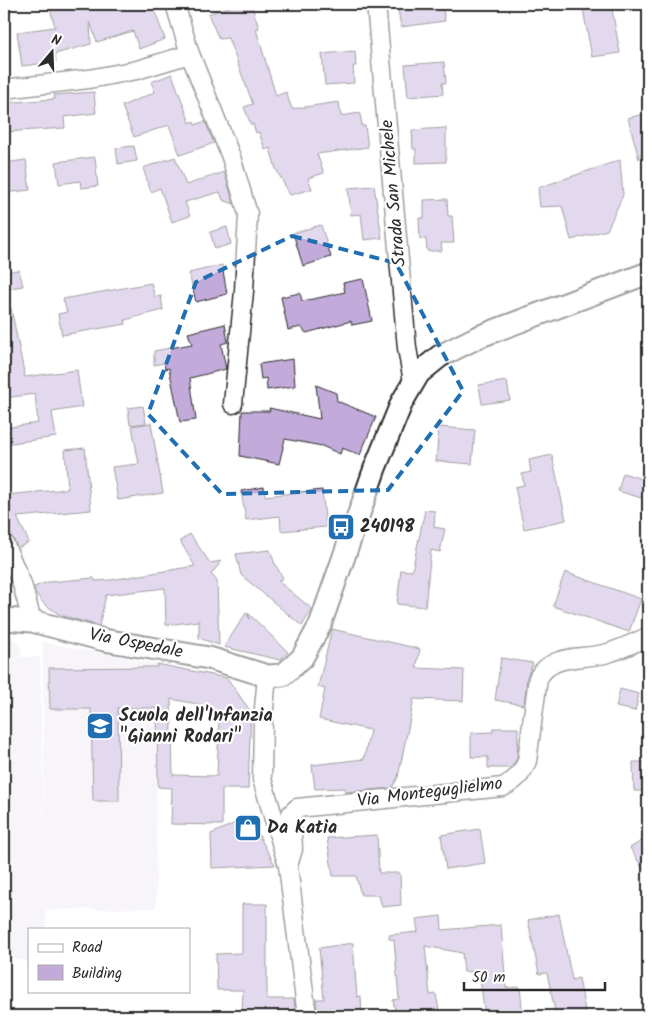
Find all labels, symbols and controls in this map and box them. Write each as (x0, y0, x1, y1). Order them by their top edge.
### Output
north arrow (28, 28, 78, 78)
text: N (48, 29, 64, 53)
street label: Strada San Michele (373, 118, 415, 268)
bus stop icon: 240198 (326, 512, 356, 542)
place label: 240198 (360, 513, 415, 542)
street label: Via Ospedale (87, 621, 185, 667)
place label: Scuola dell'Infanzia "Gianni Rodari" (119, 702, 273, 752)
school or university icon: Scuola dell'Infanzia "Gianni Rodari" (85, 711, 115, 741)
street label: Via Monteguglielmo (356, 770, 504, 816)
shop icon: Da Katia (233, 813, 263, 843)
place label: Da Katia (267, 814, 337, 843)
legend (28, 928, 190, 992)
text: Road (72, 936, 103, 960)
scale bar (464, 960, 606, 992)
text: Building (72, 962, 122, 986)
text: 50 m (472, 966, 506, 990)

